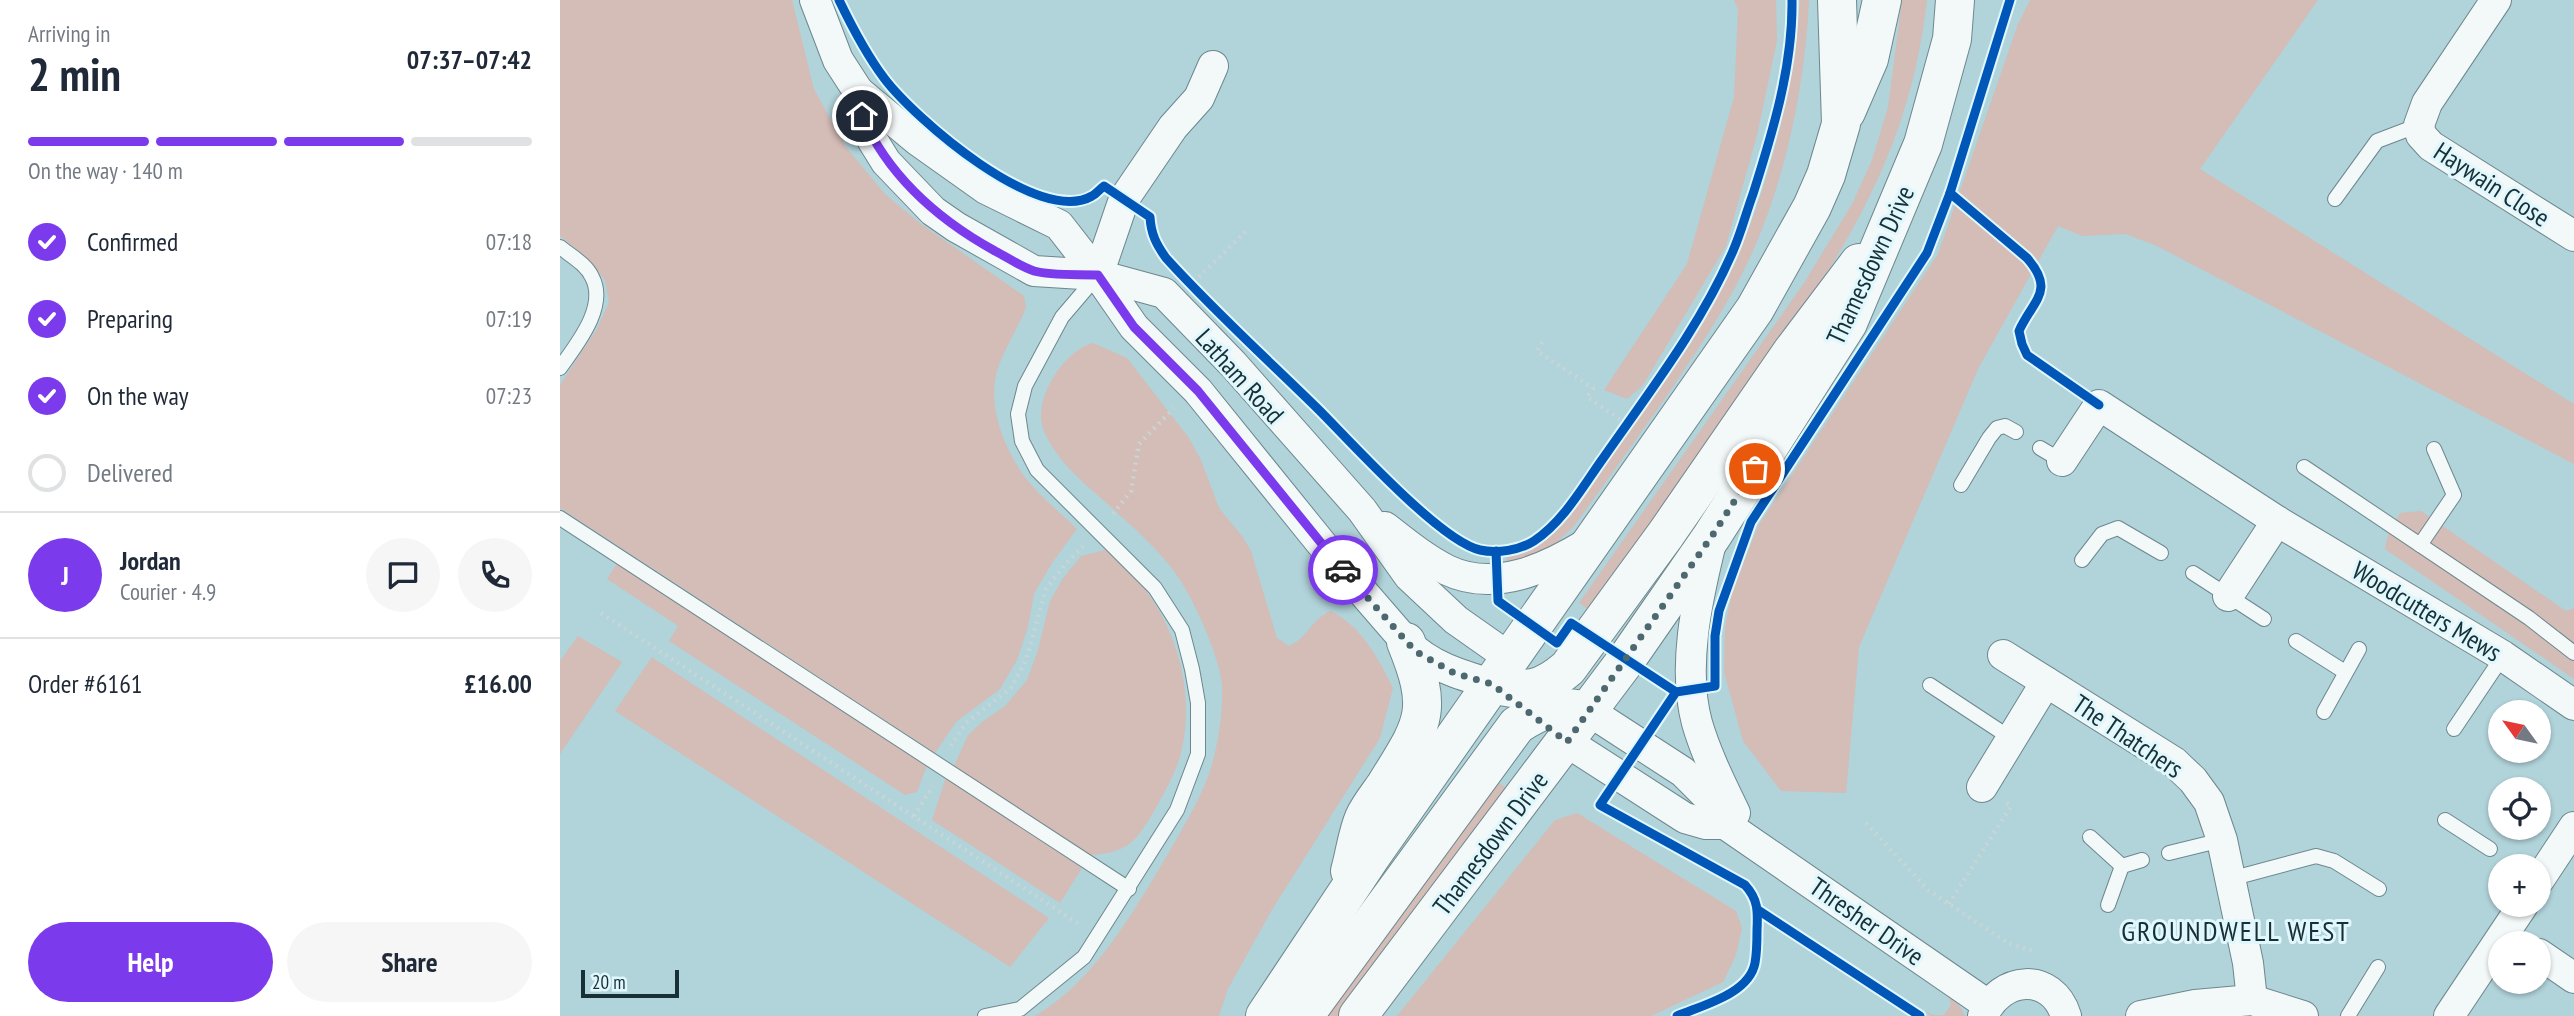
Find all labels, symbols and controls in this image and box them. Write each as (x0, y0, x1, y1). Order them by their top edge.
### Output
text: Arriving in (28, 19, 110, 48)
text: 07:37–07:42 (407, 43, 532, 76)
text: 2 min (28, 44, 121, 104)
pin (832, 86, 892, 146)
icon: home (843, 97, 881, 135)
street label: Haywain Close (2428, 134, 2556, 234)
text: On the way · 140 m (28, 156, 183, 185)
street label: Thamesdown Drive (1819, 180, 1921, 350)
icon: check (28, 223, 66, 261)
text: Confirmed (87, 225, 178, 258)
text: 07:18 (486, 227, 532, 256)
icon: check (28, 300, 66, 338)
text: Preparing (87, 302, 173, 335)
text: 07:19 (486, 304, 532, 333)
street label: Latham Road (1189, 322, 1291, 430)
icon: check (28, 377, 66, 415)
text: On the way (87, 379, 189, 412)
text: 07:23 (486, 381, 532, 410)
pin (1725, 439, 1785, 499)
icon: bag (1736, 450, 1774, 488)
text: Delivered (87, 456, 173, 489)
courier (1308, 535, 1378, 605)
button: chat (366, 538, 440, 612)
button: phone (458, 538, 532, 612)
text: Jordan (120, 544, 181, 577)
icon: car (1324, 551, 1362, 589)
street label: Woodcutters Mews (2346, 554, 2508, 668)
text: J (61, 559, 69, 592)
text: Courier · 4.9 (120, 577, 216, 606)
text: Order #6161 (28, 667, 143, 700)
text: £16.00 (464, 667, 532, 700)
street label: The Thatchers (2066, 687, 2190, 785)
north arrow (2488, 700, 2552, 763)
map controls (2488, 700, 2551, 994)
street label: Thamesdown Drive (1425, 765, 1555, 921)
button: locate (2488, 777, 2551, 840)
button: + (2488, 854, 2551, 917)
street label: Thresher Drive (1804, 870, 1930, 972)
district label: GROUNDWELL WEST (2121, 912, 2351, 949)
button: Help (28, 922, 273, 1002)
button: Share (287, 922, 532, 1002)
button: − (2488, 931, 2551, 994)
scale bar (581, 967, 679, 999)
text: 20 m (592, 970, 626, 994)

